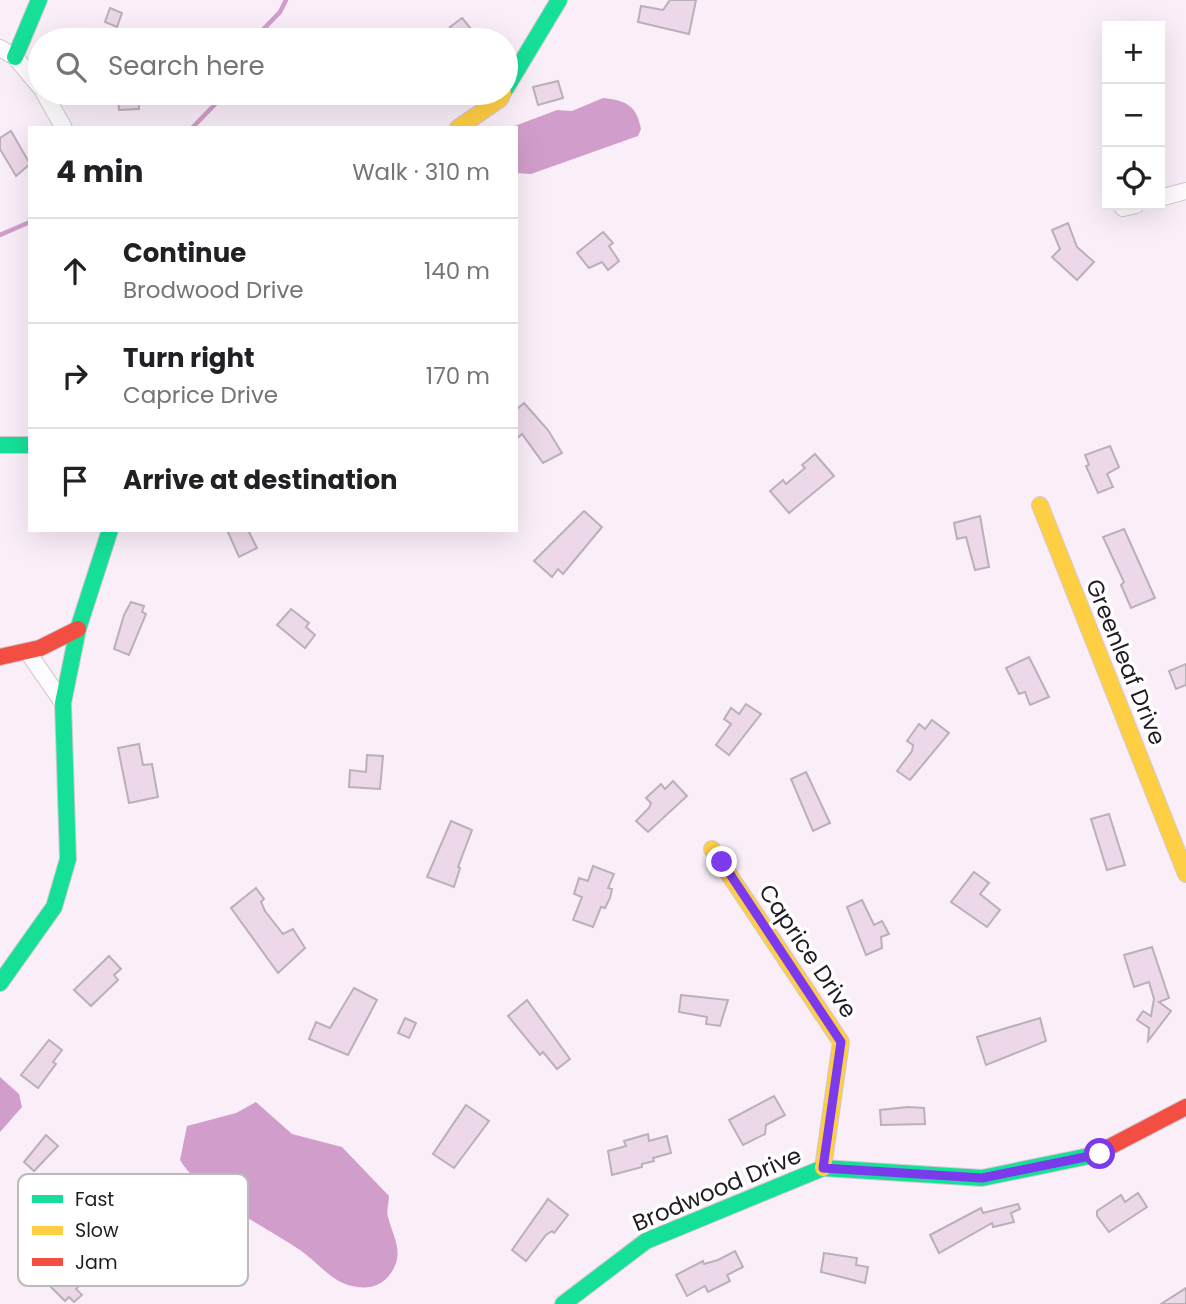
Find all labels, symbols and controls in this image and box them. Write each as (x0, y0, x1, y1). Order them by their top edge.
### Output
map controls (1102, 21, 1165, 210)
button: + (1102, 21, 1165, 84)
search box (28, 28, 518, 105)
icon: search (52, 48, 90, 86)
text: Search here (108, 48, 265, 84)
button: − (1102, 84, 1165, 147)
button: locate (1102, 147, 1165, 210)
text: 4 min (56, 150, 144, 193)
text: Walk · 310 m (352, 156, 490, 188)
text: Continue (123, 235, 246, 271)
icon: ahead (56, 252, 94, 290)
text: 140 m (424, 255, 490, 287)
text: Brodwood Drive (123, 274, 304, 306)
text: Turn right (123, 340, 255, 376)
icon: right (56, 357, 94, 395)
text: 170 m (426, 360, 490, 392)
text: Caprice Drive (123, 379, 278, 411)
icon: arrive (56, 462, 94, 500)
text: Arrive at destination (123, 462, 398, 498)
street label: Greenleaf Drive (1078, 574, 1174, 750)
route end (706, 846, 737, 877)
street label: Caprice Drive (751, 878, 865, 1024)
route start (1084, 1138, 1115, 1169)
street label: Brodwood Drive (628, 1139, 806, 1239)
legend (18, 1174, 248, 1286)
text: Fast (75, 1186, 114, 1213)
text: Slow (75, 1217, 119, 1244)
text: Jam (75, 1249, 117, 1276)

